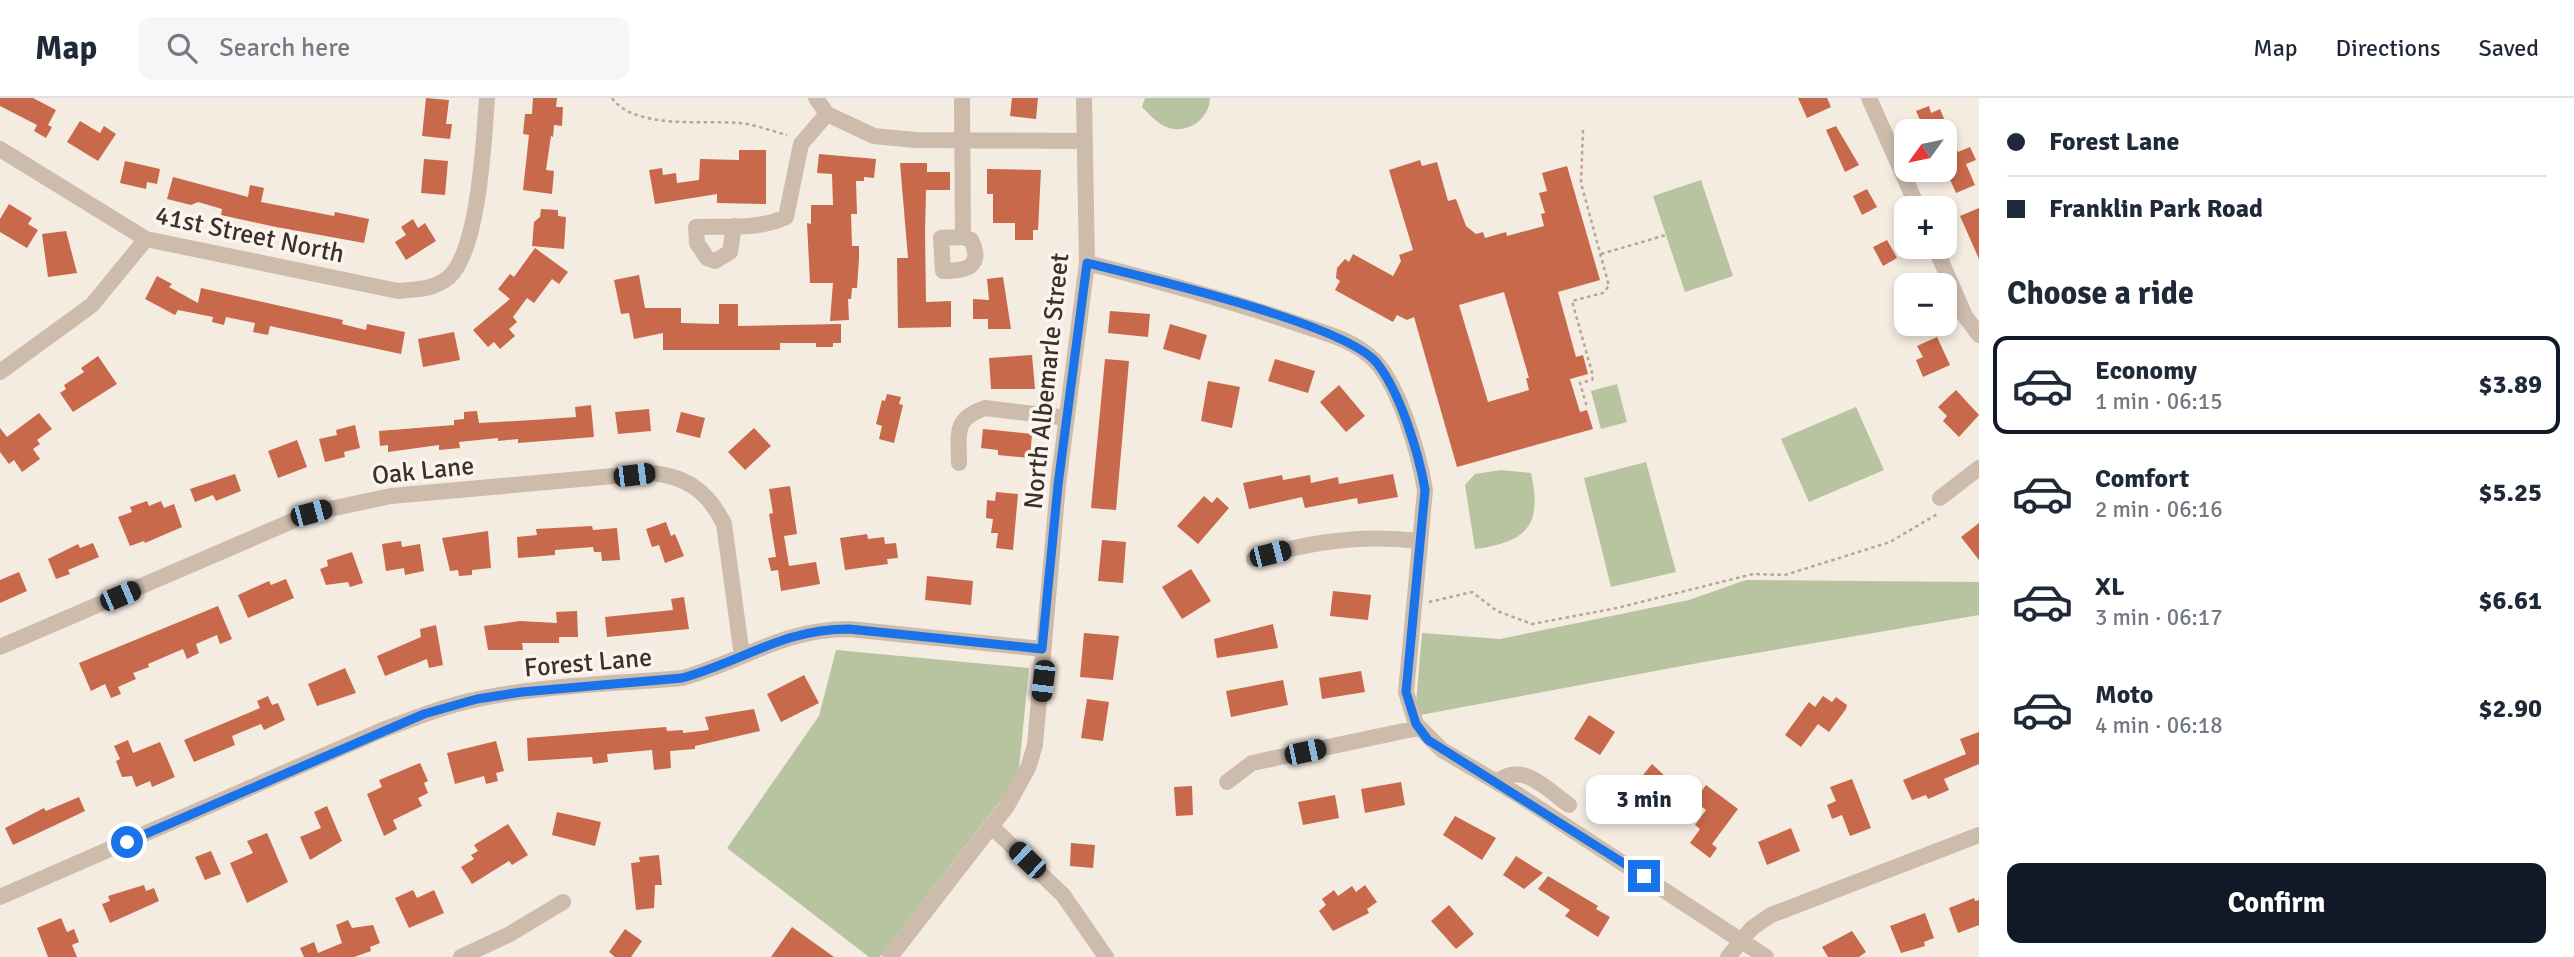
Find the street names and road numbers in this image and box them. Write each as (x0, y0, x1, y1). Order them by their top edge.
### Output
street label: 41st Street North (152, 199, 347, 271)
street label: North Albemarle Street (1018, 251, 1076, 511)
street label: Oak Lane (371, 450, 476, 492)
street label: Forest Lane (523, 641, 653, 685)

